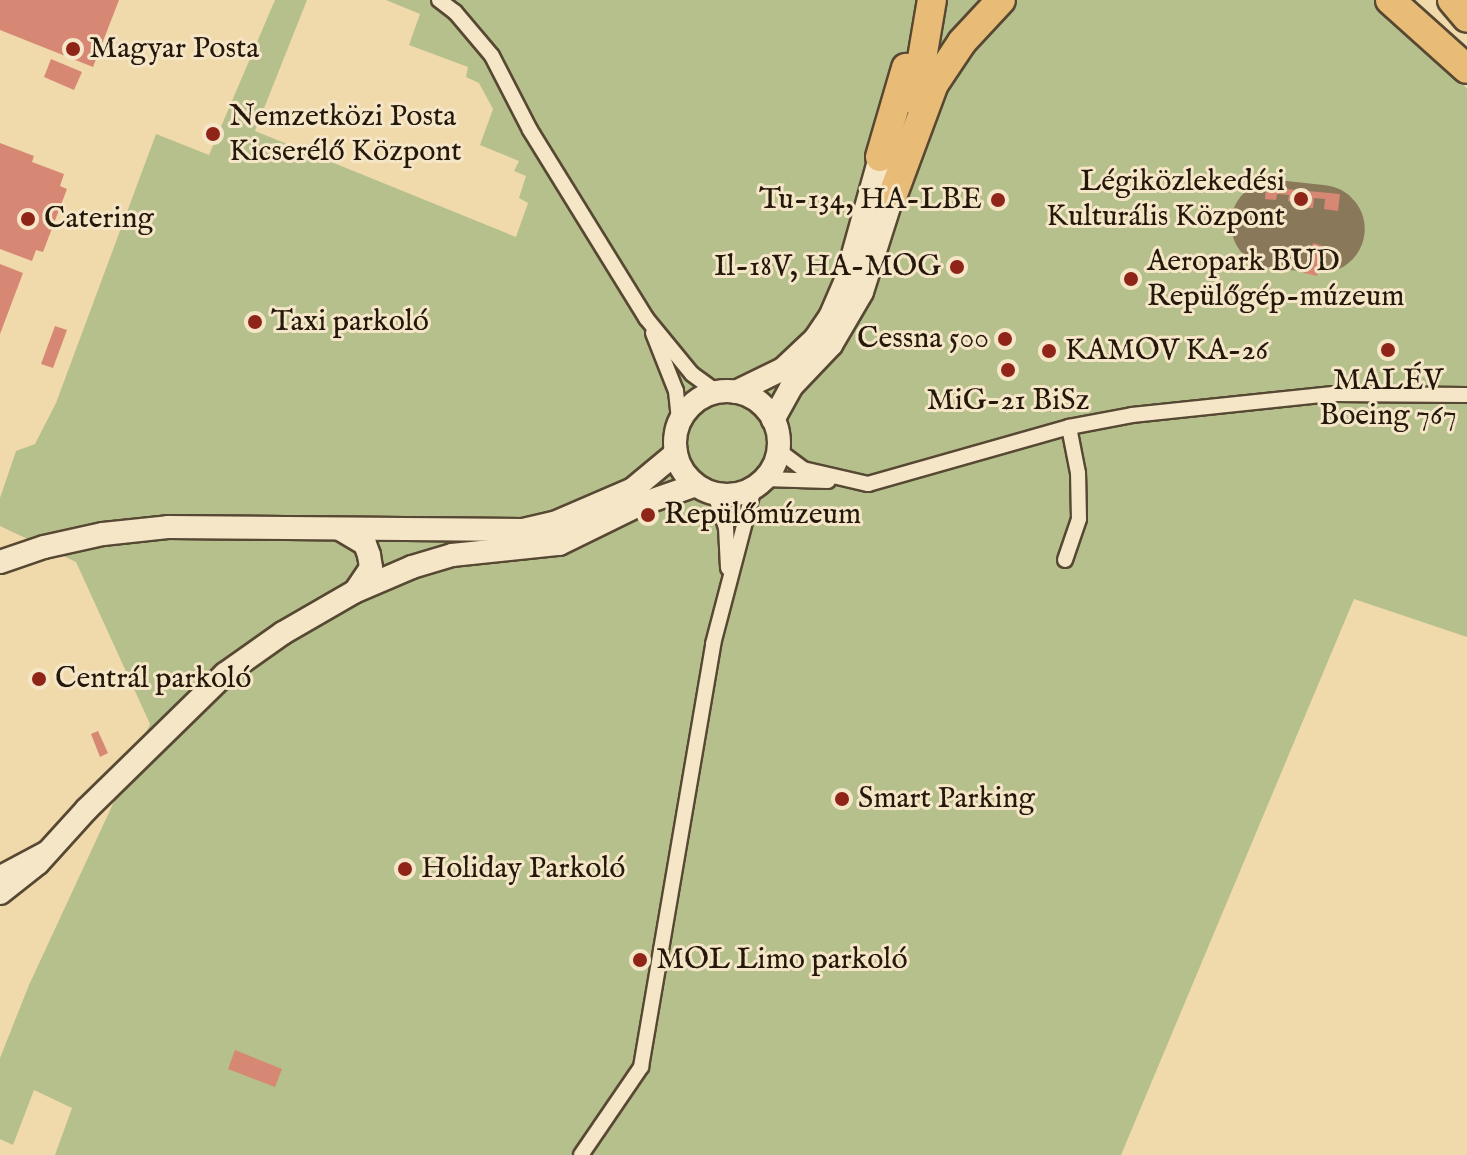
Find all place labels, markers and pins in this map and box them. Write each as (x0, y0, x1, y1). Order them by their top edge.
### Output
place label: Magyar Posta (89, 31, 259, 67)
marker: Magyar Posta (64, 40, 82, 58)
place label: Nemzetközi Posta Kicserélő Központ (229, 99, 462, 170)
marker: Nemzetközi Posta Kicserélő Központ (204, 125, 222, 143)
place label: Légiközlekedési Kulturális Központ (1046, 164, 1285, 234)
place label: Tu-134, HA-LBE (759, 182, 982, 218)
marker: Légiközlekedési Kulturális Központ (1292, 190, 1310, 208)
marker: Tu-134, HA-LBE (989, 191, 1007, 209)
place label: Catering (44, 201, 154, 237)
marker: Catering (19, 210, 37, 228)
place label: Aeropark BUD Repülőgép-múzeum (1147, 244, 1404, 314)
place label: Il-18V, HA-MOG (714, 249, 941, 285)
marker: Il-18V, HA-MOG (948, 258, 966, 276)
marker: Aeropark BUD Repülőgép-múzeum (1122, 270, 1140, 288)
place label: Taxi parkoló (271, 304, 429, 340)
marker: Taxi parkoló (246, 313, 264, 331)
place label: Cessna 500 (857, 321, 989, 357)
marker: Cessna 500 (996, 330, 1014, 348)
place label: KAMOV KA-26 (1065, 333, 1268, 369)
marker: MALÉV Boeing 767 (1379, 341, 1397, 359)
marker: KAMOV KA-26 (1040, 342, 1058, 360)
marker: MiG-21 BiSz (999, 361, 1017, 379)
place label: MALÉV Boeing 767 (1319, 363, 1457, 434)
place label: MiG-21 BiSz (927, 383, 1089, 419)
place label: Repülőmúzeum (664, 497, 861, 533)
marker: Repülőmúzeum (639, 506, 657, 524)
place label: Centrál parkoló (55, 661, 251, 697)
marker: Centrál parkoló (30, 670, 48, 688)
place label: Smart Parking (858, 781, 1035, 817)
marker: Smart Parking (833, 790, 851, 808)
place label: Holiday Parkoló (421, 851, 626, 887)
marker: Holiday Parkoló (396, 860, 414, 878)
place label: MOL Limo parkoló (656, 942, 908, 978)
marker: MOL Limo parkoló (631, 951, 649, 969)

